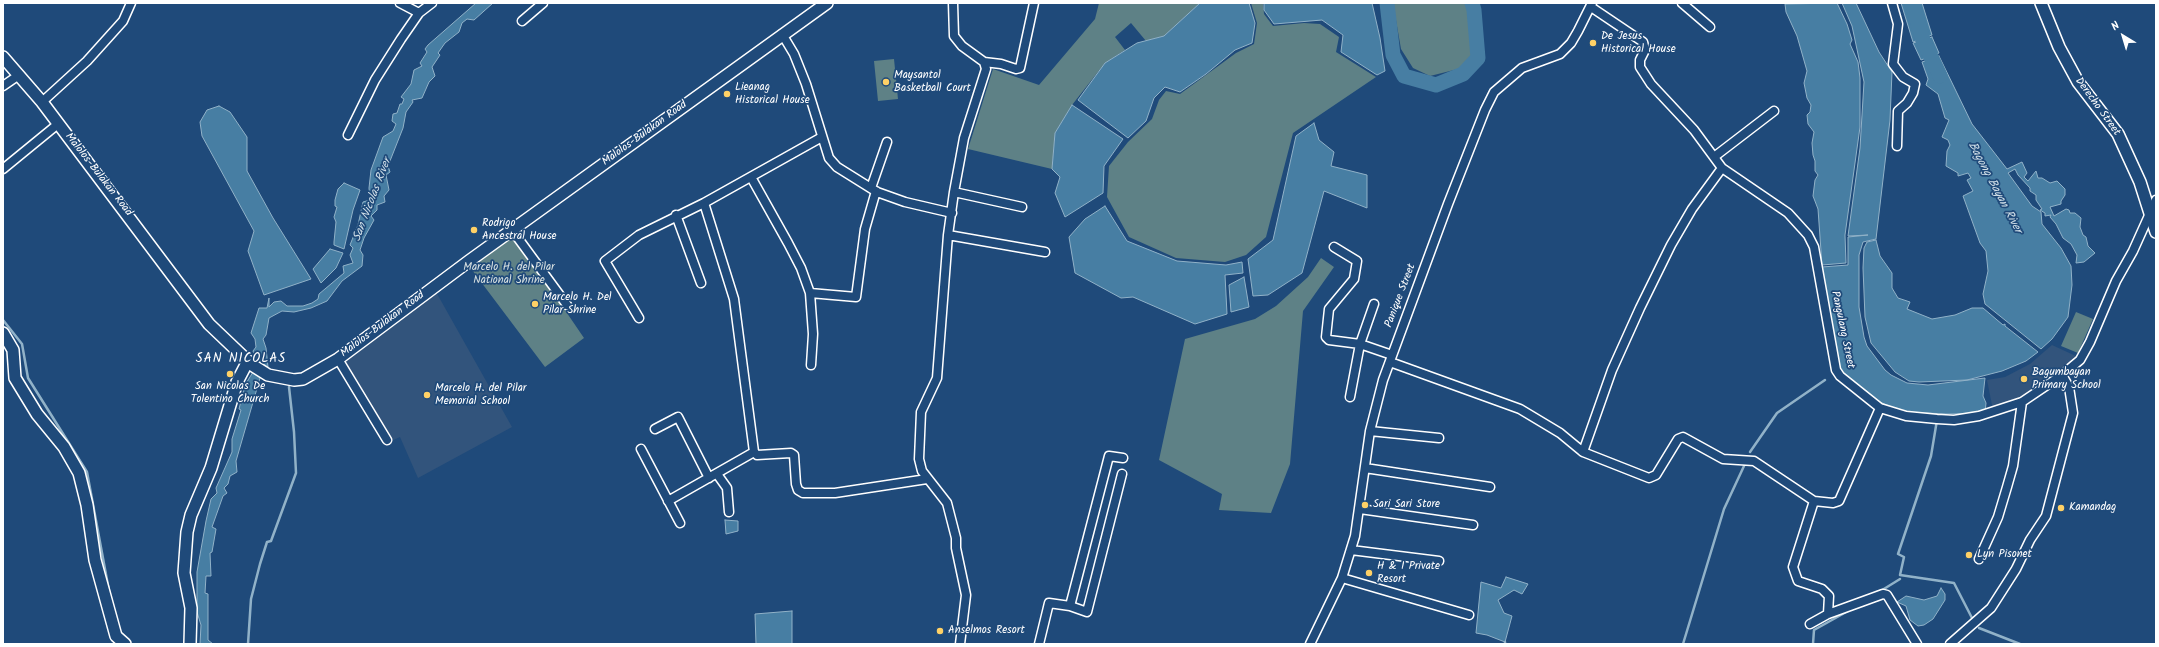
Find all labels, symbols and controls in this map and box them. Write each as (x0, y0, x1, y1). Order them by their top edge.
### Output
north arrow (2103, 16, 2143, 56)
text: N (2107, 17, 2124, 36)
place label: De Jesus Historical House (1601, 30, 1676, 56)
marker: De Jesus Historical House (1588, 38, 1598, 48)
place label: Maysantol Basketball Court (894, 69, 971, 95)
street label: Derecho Street (2071, 75, 2123, 139)
marker: Maysantol Basketball Court (881, 77, 891, 87)
place label: Lieanag Historical House (735, 81, 810, 107)
marker: Lieanag Historical House (722, 89, 732, 99)
street label: Malolos-Bulakan Road (600, 99, 690, 169)
street label: Malolos-Bulakan Road (61, 131, 135, 219)
water label: Bagong Bayan River (1964, 140, 2024, 236)
water label: San Nicolas River (351, 156, 395, 244)
place label: Rodrigo Ancestral House (482, 217, 557, 243)
marker: Rodrigo Ancestral House (469, 225, 479, 235)
park label: Marcelo H. del Pilar National Shrine (463, 261, 555, 287)
street label: Panique Street (1383, 262, 1419, 330)
street label: Malolos-Bulakan Road (338, 289, 428, 361)
street label: Pangulang Street (1827, 290, 1857, 370)
place label: Marcelo H. Del Pilar Shrine (543, 291, 612, 317)
marker: Marcelo H. Del Pilar Shrine (530, 299, 540, 309)
district label: SAN NICOLAS (196, 352, 286, 368)
place label: Bagumbayan Primary School (2032, 366, 2101, 392)
marker: San Nicolas De Tolentino Church (225, 369, 235, 379)
marker: Bagumbayan Primary School (2019, 374, 2029, 384)
place label: San Nicolas De Tolentino Church (191, 380, 269, 406)
place label: Marcelo H. del Pilar Memorial School (435, 382, 526, 408)
marker: Marcelo H. del Pilar Memorial School (422, 390, 432, 400)
place label: Sari Sari Store (1373, 498, 1440, 512)
marker: Sari Sari Store (1360, 500, 1370, 510)
place label: Kamandag (2069, 501, 2116, 515)
marker: Kamandag (2056, 503, 2066, 513)
place label: Lyn Pisonet (1977, 548, 2032, 562)
marker: Lyn Pisonet (1964, 550, 1974, 560)
place label: H & I Private Resort (1377, 560, 1440, 586)
marker: H & I Private Resort (1364, 568, 1374, 578)
place label: Anselmos Resort (948, 624, 1025, 638)
marker: Anselmos Resort (935, 626, 945, 636)

